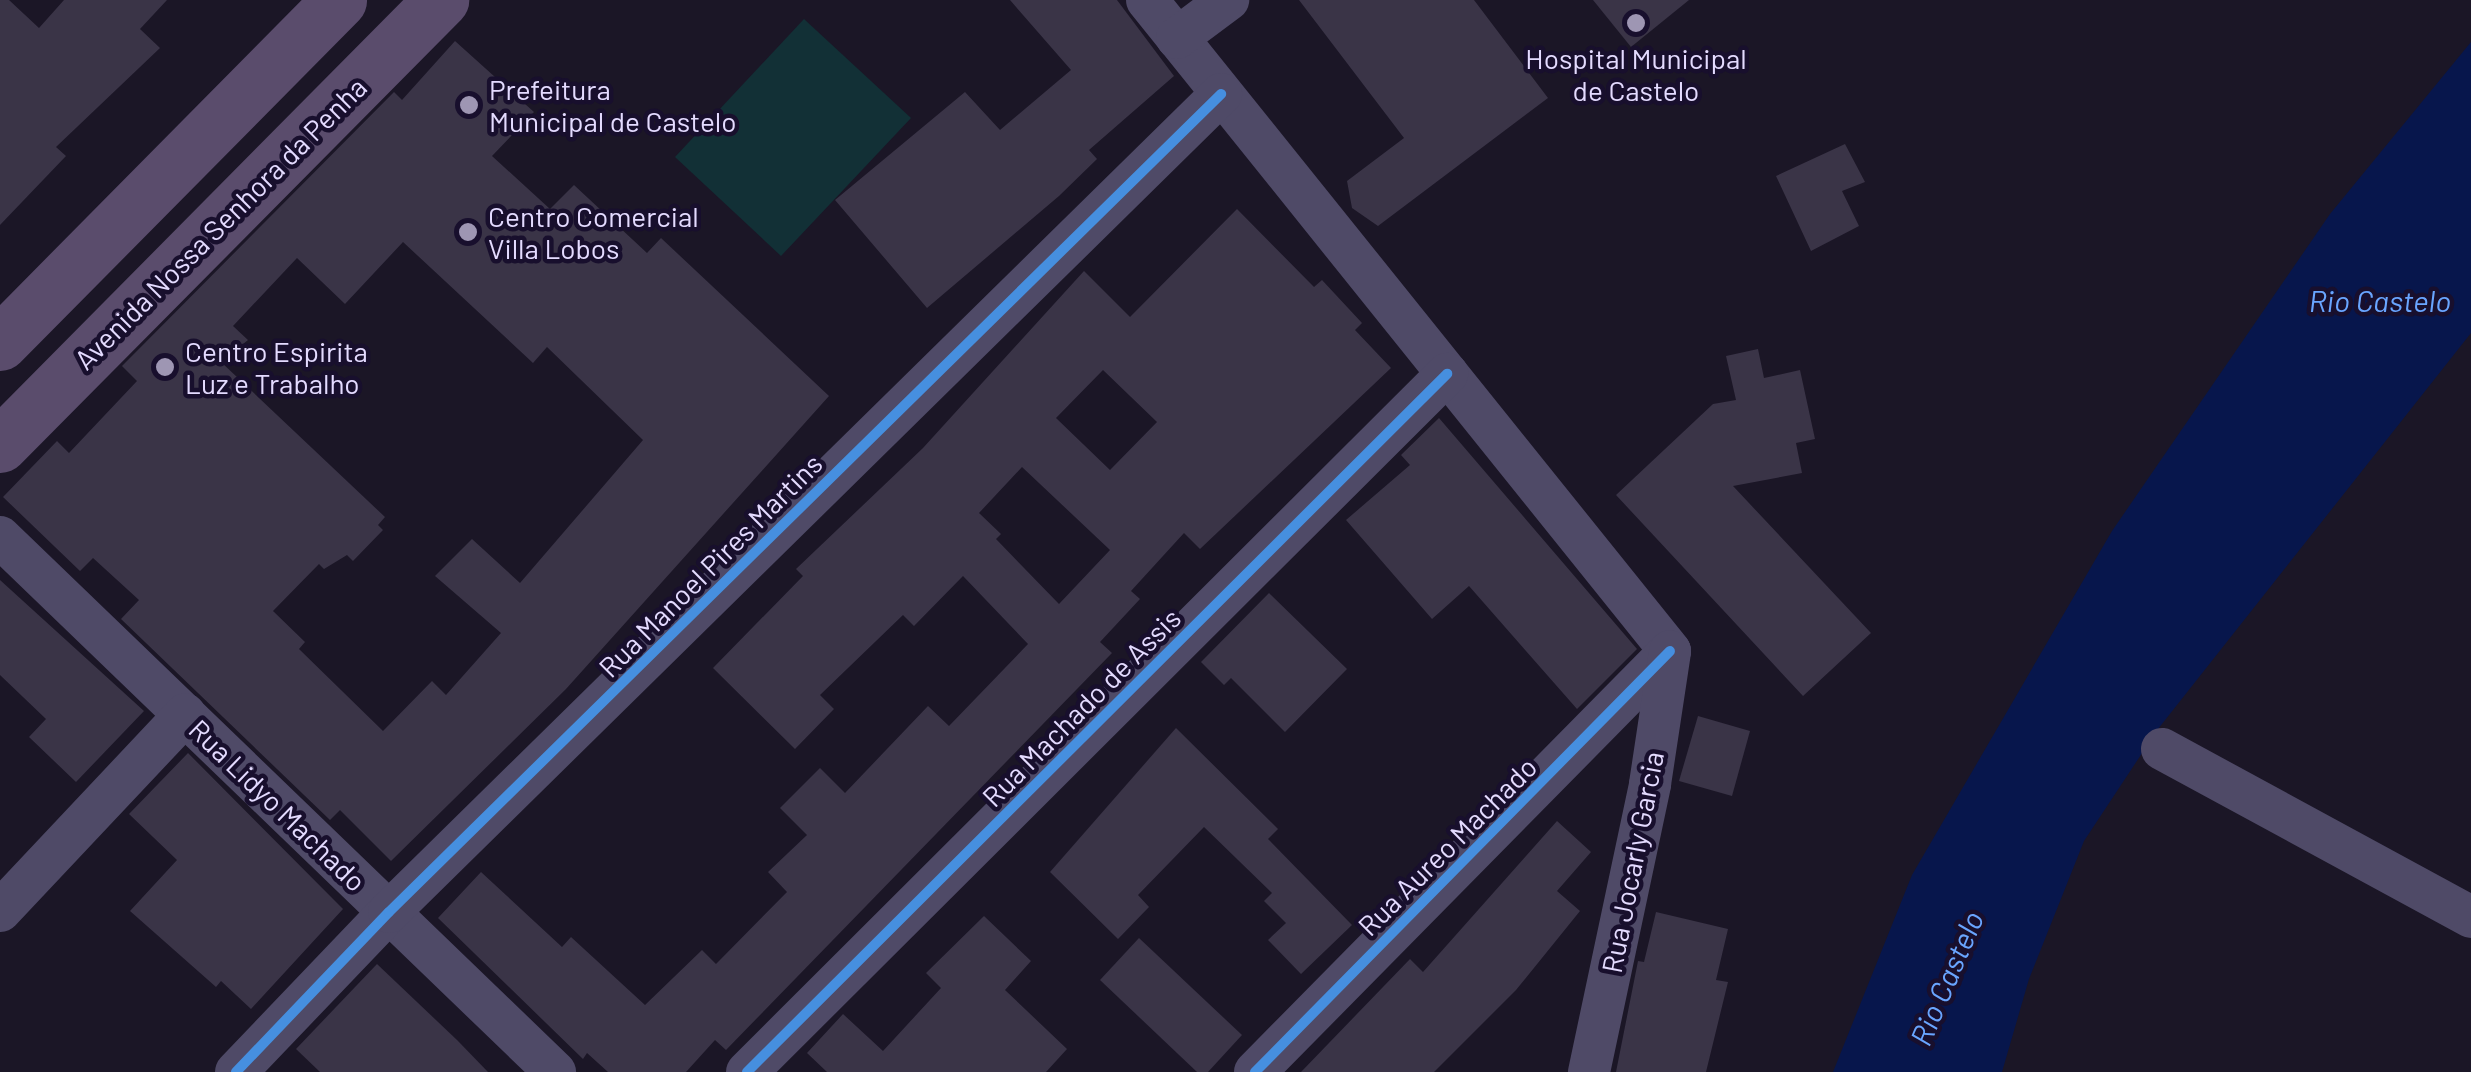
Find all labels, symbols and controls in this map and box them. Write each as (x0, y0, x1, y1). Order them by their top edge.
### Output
marker: Hospital Municipal de Castelo (1623, 10, 1649, 36)
place label: Hospital Municipal de Castelo (1525, 41, 1747, 107)
street label: Avenida Nossa Senhora da Penha (67, 70, 373, 376)
place label: Prefeitura Municipal de Castelo (489, 72, 737, 138)
marker: Prefeitura Municipal de Castelo (458, 94, 480, 116)
place label: Centro Comercial Villa Lobos (488, 199, 699, 265)
marker: Centro Comercial Villa Lobos (457, 221, 479, 243)
water label: Rio Castelo (2309, 282, 2451, 318)
place label: Centro Espirita Luz e Trabalho (185, 334, 368, 400)
marker: Centro Espirita Luz e Trabalho (154, 356, 176, 378)
street label: Rua Manoel Pires Martins (591, 446, 829, 684)
street label: Rua Machado de Assis (975, 601, 1187, 813)
street label: Rua Lidyo Machado (183, 712, 373, 898)
street label: Rua Jocarly Garcia (1594, 748, 1670, 976)
street label: Rua Aureo Machado (1351, 750, 1543, 942)
water label: Rio Castelo (1902, 905, 1990, 1051)

